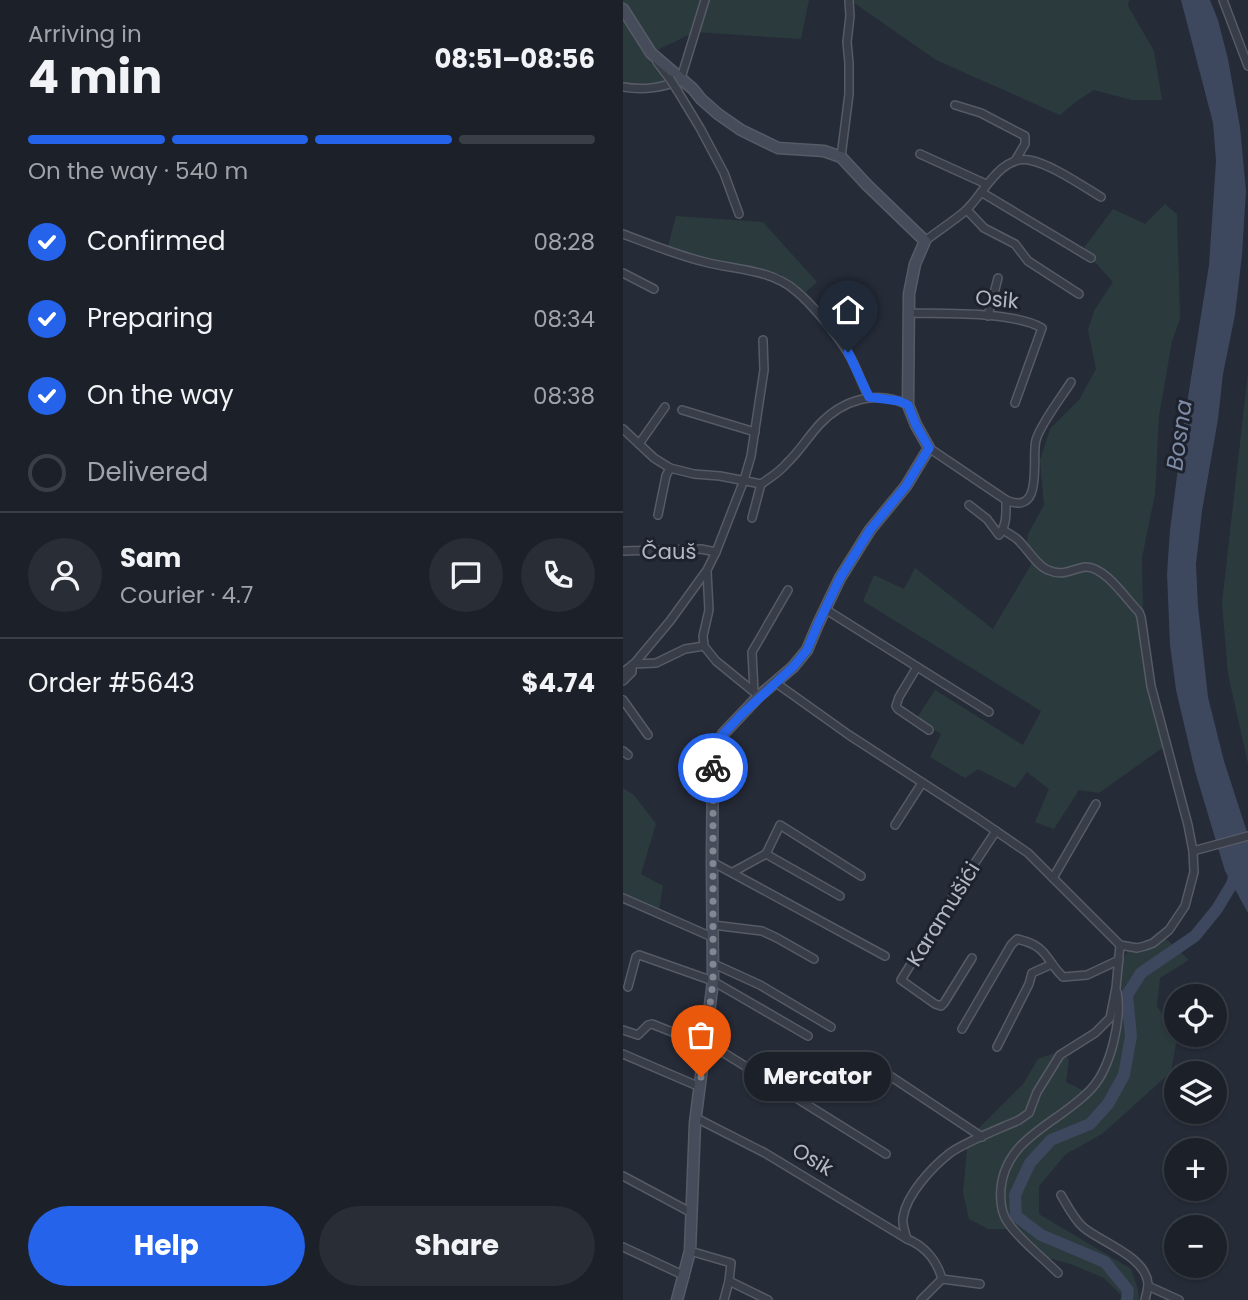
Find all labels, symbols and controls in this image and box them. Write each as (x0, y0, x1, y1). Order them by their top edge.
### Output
text: Arriving in (28, 18, 142, 50)
text: 08:51–08:56 (434, 41, 595, 77)
text: 4 min (28, 45, 162, 109)
text: On the way · 540 m (28, 155, 248, 187)
icon: check (28, 223, 66, 261)
text: Confirmed (87, 223, 225, 259)
text: 08:28 (533, 226, 595, 258)
pin (818, 280, 878, 352)
street label: Osik (974, 283, 1020, 315)
icon: home (829, 291, 867, 329)
icon: check (28, 300, 66, 338)
text: Preparing (87, 300, 213, 336)
text: 08:34 (533, 303, 595, 335)
icon: check (28, 377, 66, 415)
text: On the way (87, 377, 234, 413)
text: 08:38 (533, 380, 595, 412)
water label: Bosna (1158, 398, 1200, 472)
text: Delivered (87, 454, 208, 490)
street label: Čauš (642, 537, 696, 566)
button: person (28, 538, 102, 612)
button: chat (429, 538, 503, 612)
button: phone (521, 538, 595, 612)
text: Sam (120, 540, 181, 576)
text: Courier · 4.7 (120, 579, 253, 611)
text: Order #5643 (28, 665, 195, 701)
text: $4.74 (521, 665, 595, 701)
courier (678, 733, 748, 803)
icon: bike (694, 749, 732, 787)
street label: Karamušići (899, 856, 987, 972)
map controls (1164, 984, 1227, 1278)
button: locate (1164, 984, 1227, 1047)
pin (671, 1005, 731, 1077)
icon: bag (682, 1016, 720, 1054)
callout: Mercator (743, 1052, 890, 1102)
text: Mercator (763, 1060, 872, 1092)
button: layers (1164, 1061, 1227, 1124)
street label: Osik (787, 1135, 839, 1183)
button: + (1164, 1138, 1227, 1201)
button: Help (28, 1206, 305, 1286)
button: Share (319, 1206, 595, 1286)
button: − (1164, 1215, 1227, 1278)

